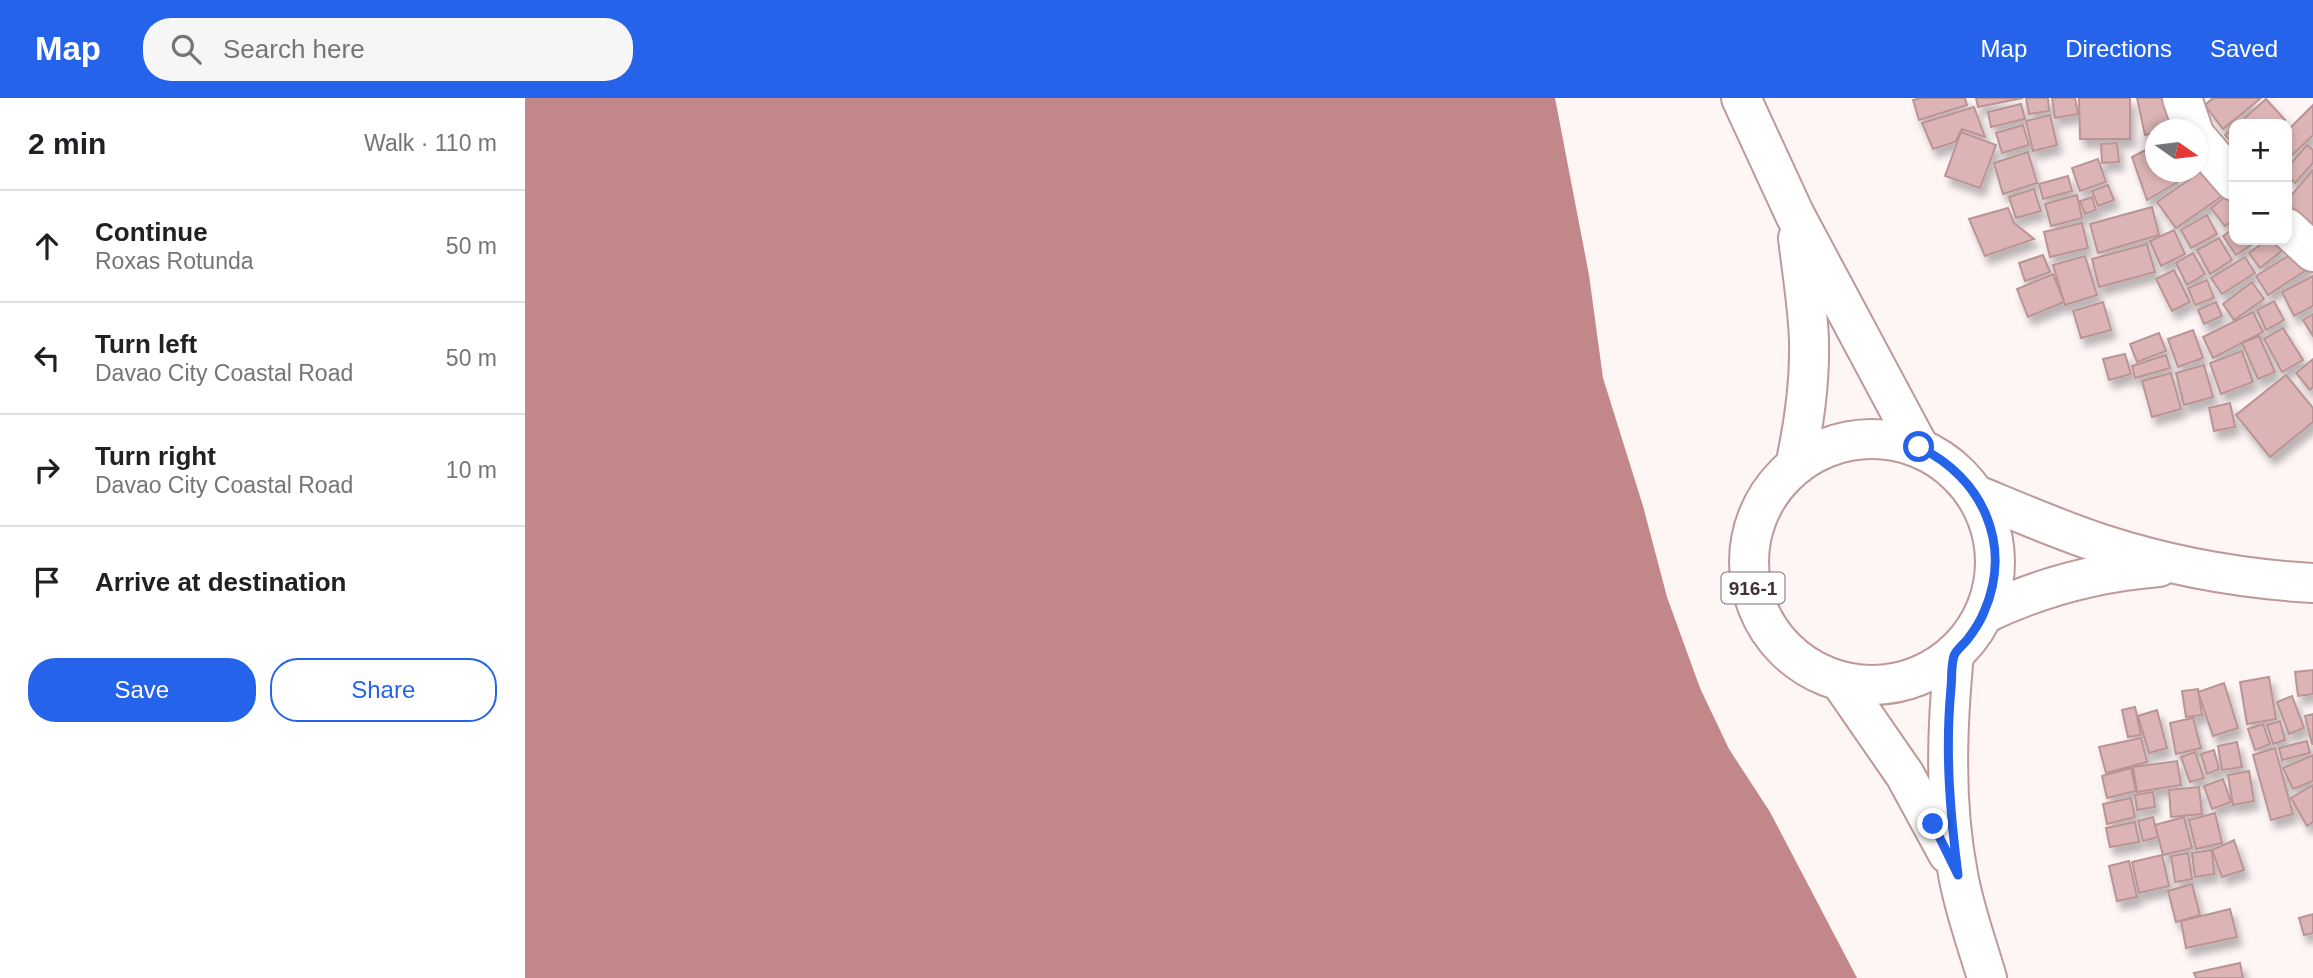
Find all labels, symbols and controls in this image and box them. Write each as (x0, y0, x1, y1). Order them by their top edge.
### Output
search box (143, 18, 633, 81)
text: Map (35, 30, 101, 67)
icon: search (167, 30, 205, 68)
text: Search here (223, 34, 365, 64)
text: Map (1981, 35, 2027, 62)
text: Directions (2065, 35, 2172, 62)
text: Saved (2210, 35, 2278, 62)
north arrow (2145, 119, 2208, 182)
map controls (2229, 119, 2292, 245)
button: + (2229, 119, 2292, 182)
text: 2 min (28, 127, 106, 160)
text: Walk · 110 m (364, 130, 497, 156)
button: − (2229, 182, 2292, 245)
text: Continue (95, 217, 208, 247)
icon: ahead (28, 227, 66, 265)
text: 50 m (446, 233, 497, 259)
text: Roxas Rotunda (95, 248, 254, 274)
text: Turn left (95, 329, 197, 359)
icon: left (28, 339, 66, 377)
text: 50 m (446, 345, 497, 371)
text: Davao City Coastal Road (95, 360, 353, 386)
route start (1903, 431, 1934, 462)
text: Turn right (95, 441, 216, 471)
icon: right (28, 451, 66, 489)
text: 10 m (446, 457, 497, 483)
text: Davao City Coastal Road (95, 472, 353, 498)
icon: arrive (28, 563, 66, 601)
text: Arrive at destination (95, 567, 346, 597)
road number: 916-1 (1721, 573, 1785, 603)
button: Save (28, 658, 256, 722)
button: Share (270, 658, 497, 722)
route end (1917, 808, 1948, 839)

